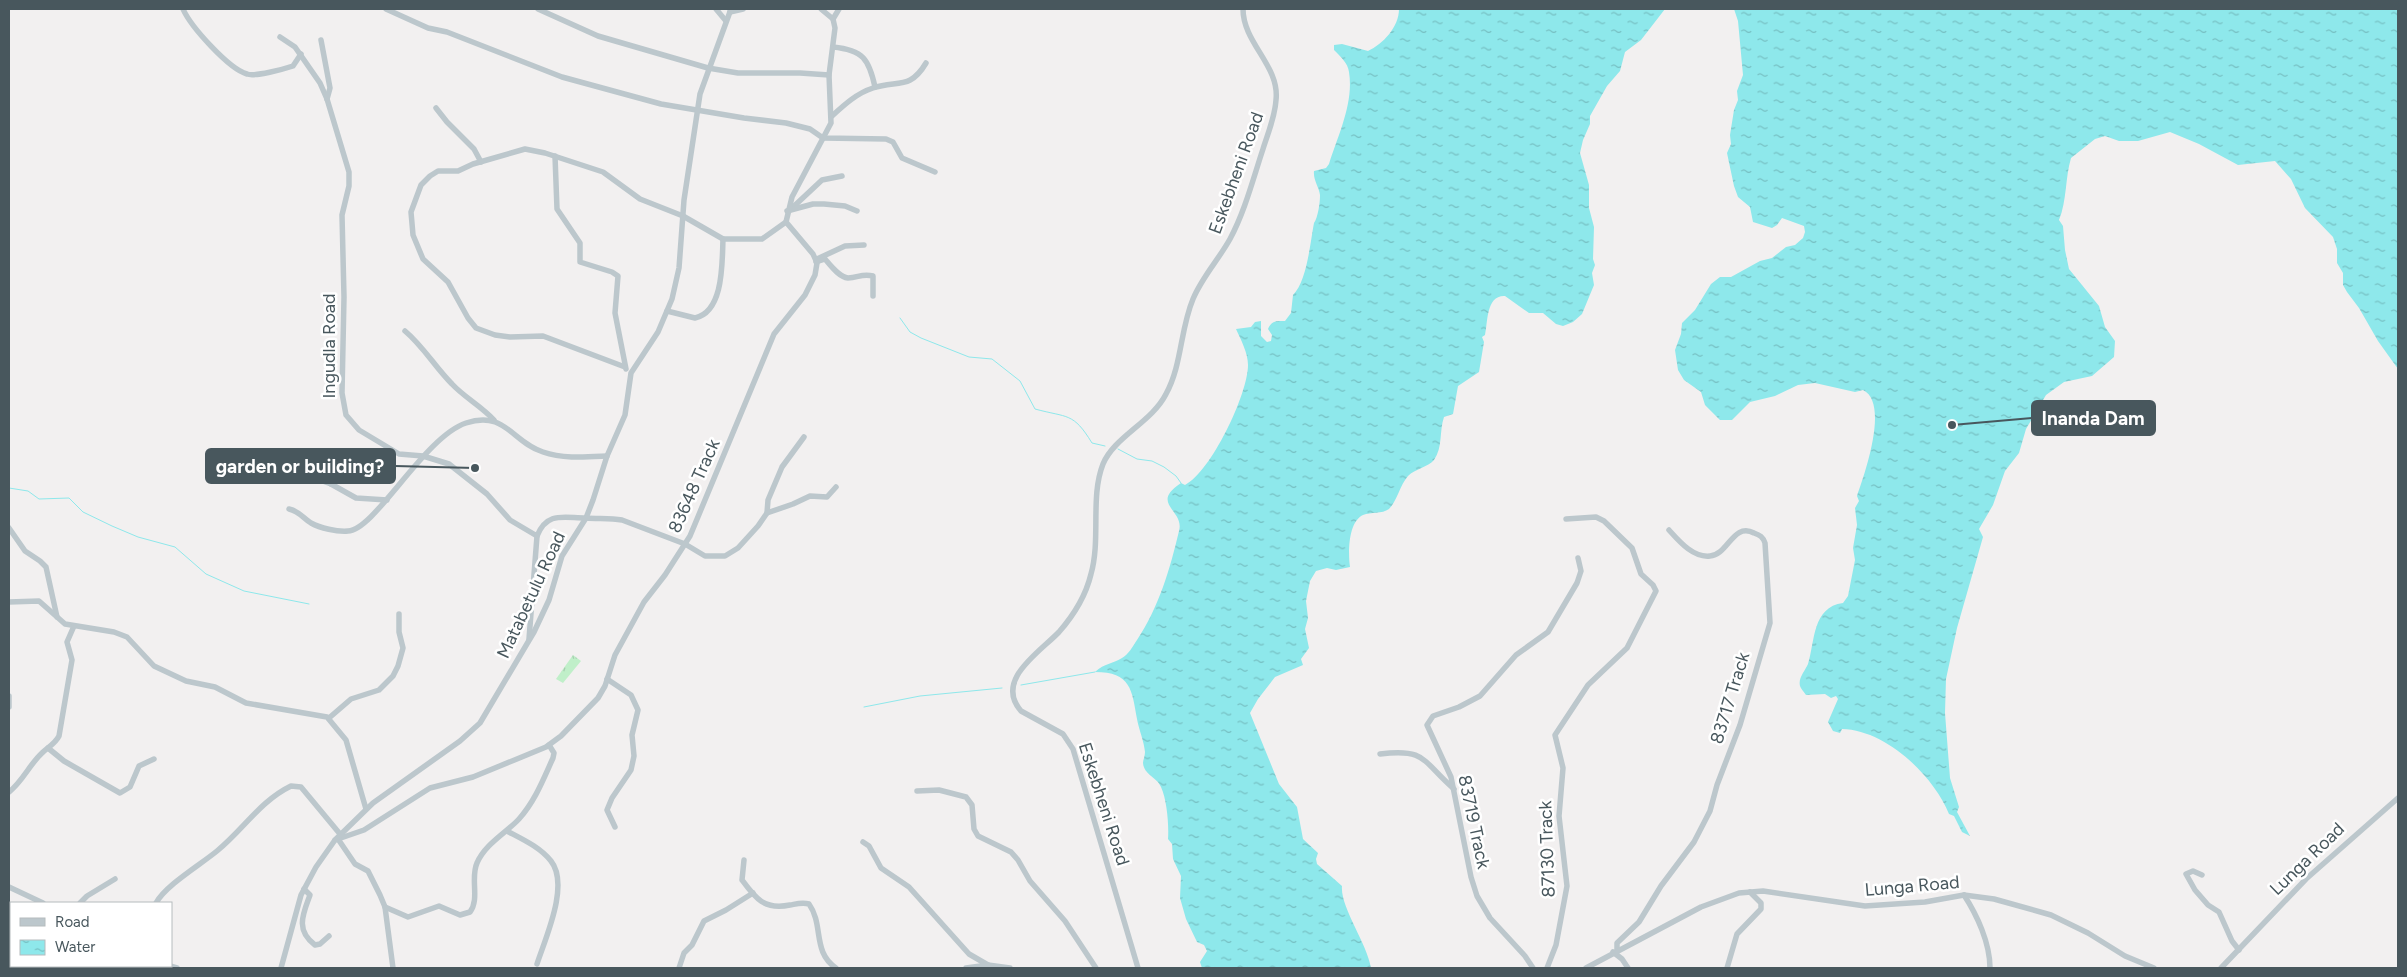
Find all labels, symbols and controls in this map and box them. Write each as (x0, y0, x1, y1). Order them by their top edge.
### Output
street label: Eskebheni Road (1204, 109, 1268, 237)
street label: Ingudla Road (318, 293, 340, 399)
callout: Inanda Dam (2032, 401, 2155, 435)
text: Inanda Dam (2041, 407, 2145, 430)
street label: 83648 Track (664, 435, 725, 536)
callout: garden or building? (206, 449, 395, 483)
text: garden or building? (216, 455, 385, 478)
street label: Matabetulu Road (492, 528, 570, 662)
street label: 83717 Track (1706, 649, 1754, 747)
street label: Eskebheni Road (1074, 740, 1134, 868)
street label: 83719 Track (1453, 773, 1495, 871)
street label: 87130 Track (1534, 800, 1560, 898)
street label: Lunga Road (2265, 818, 2349, 900)
street label: Lunga Road (1864, 871, 1960, 901)
legend (10, 902, 172, 967)
text: Road (55, 913, 90, 931)
text: Water (55, 938, 95, 956)

